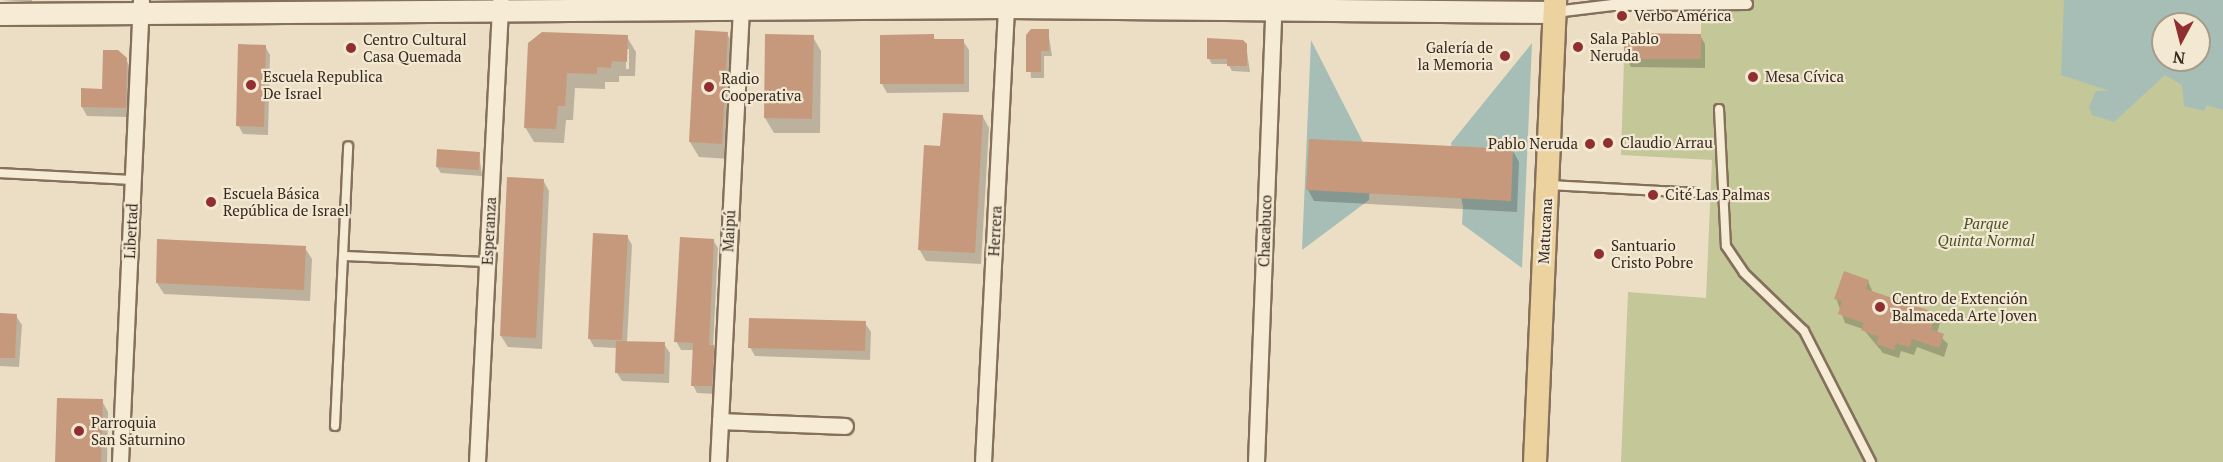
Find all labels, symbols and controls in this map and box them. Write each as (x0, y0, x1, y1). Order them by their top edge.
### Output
place label: Verbo América (1634, 7, 1732, 25)
marker: Verbo América (1615, 9, 1629, 23)
north arrow (2151, 12, 2211, 72)
place label: Sala Pablo Neruda (1590, 29, 1659, 64)
place label: Centro Cultural Casa Quemada (363, 30, 467, 65)
place label: Galería de la Memoria (1418, 38, 1493, 73)
marker: Sala Pablo Neruda (1571, 40, 1585, 54)
marker: Centro Cultural Casa Quemada (344, 41, 358, 55)
text: N (2172, 46, 2186, 70)
marker: Galería de la Memoria (1498, 49, 1512, 63)
place label: Escuela Republica De Israel (263, 67, 383, 102)
place label: Mesa Cívica (1765, 68, 1844, 86)
place label: Radio Cooperativa (721, 69, 802, 104)
marker: Mesa Cívica (1746, 70, 1760, 84)
marker: Escuela Republica De Israel (244, 78, 258, 92)
marker: Radio Cooperativa (702, 80, 716, 94)
place label: Claudio Arrau (1620, 134, 1713, 152)
place label: Pablo Neruda (1488, 135, 1578, 153)
marker: Claudio Arrau (1601, 136, 1615, 150)
marker: Pablo Neruda (1583, 137, 1597, 151)
place label: Escuela Básica República de Israel (223, 184, 349, 219)
place label: Cité Las Palmas (1665, 186, 1770, 204)
marker: Cité Las Palmas (1646, 188, 1660, 202)
marker: Escuela Básica República de Israel (204, 195, 218, 209)
street label: Chacabuco (1255, 195, 1275, 267)
street label: Esperanza (478, 196, 500, 266)
street label: Matucana (1534, 198, 1556, 264)
street label: Libertad (121, 203, 141, 259)
street label: Herrera (985, 205, 1005, 257)
street label: Maipú (719, 209, 739, 253)
park label: Parque Quinta Normal (1937, 214, 2035, 249)
place label: Santuario Cristo Pobre (1611, 236, 1693, 271)
marker: Santuario Cristo Pobre (1592, 247, 1606, 261)
place label: Centro de Extención Balmaceda Arte Joven (1892, 289, 2037, 324)
marker: Centro de Extención Balmaceda Arte Joven (1873, 300, 1887, 314)
place label: Parroquia San Saturnino (91, 413, 185, 448)
marker: Parroquia San Saturnino (72, 424, 86, 438)

